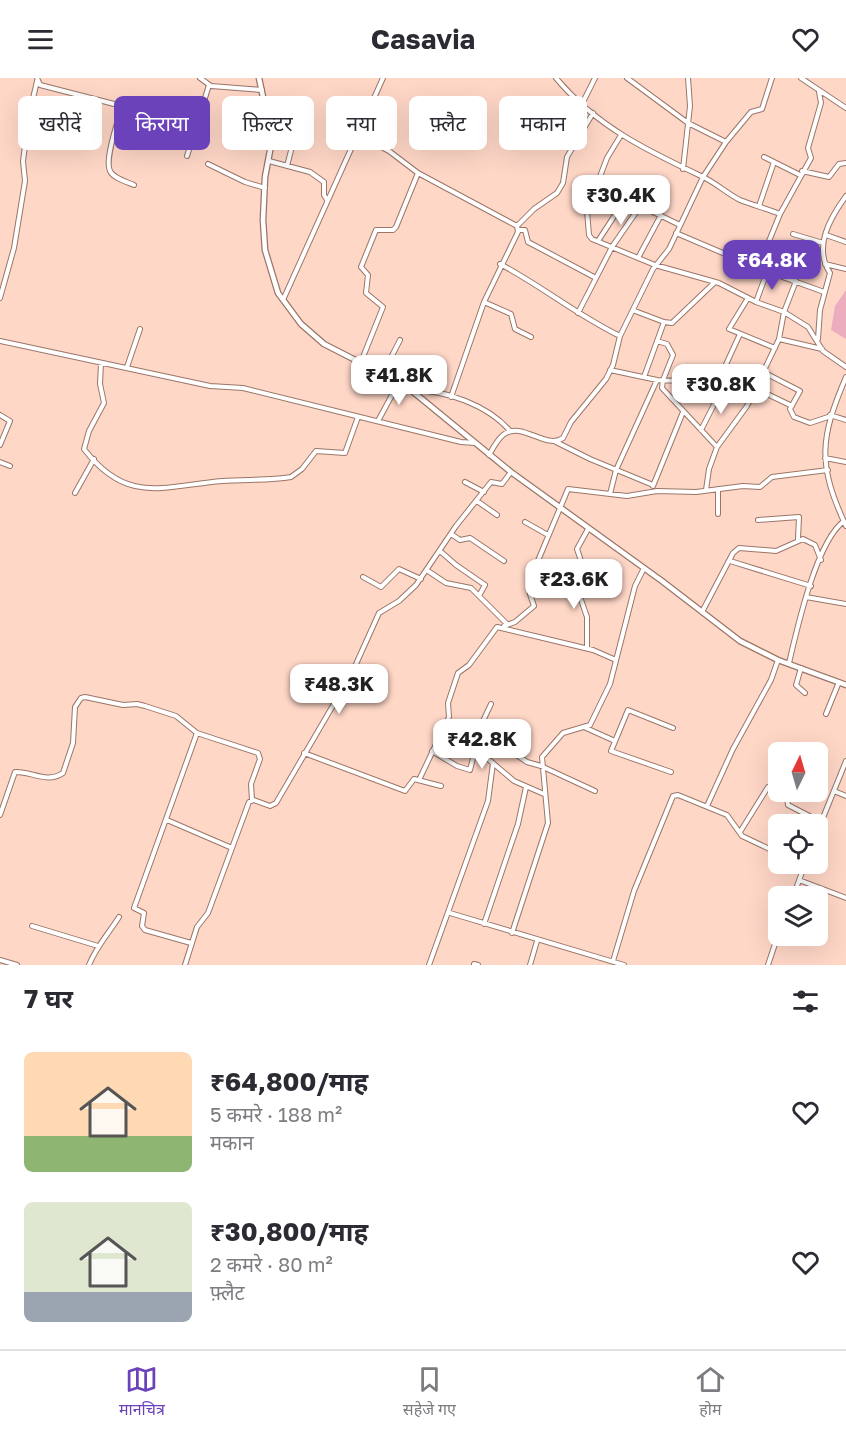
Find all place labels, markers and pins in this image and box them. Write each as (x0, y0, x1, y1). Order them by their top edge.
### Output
pin: ₹30.4K (572, 175, 670, 226)
pin: ₹64.8K (723, 240, 821, 291)
pin: ₹41.8K (350, 355, 448, 406)
pin: ₹30.8K (672, 364, 770, 415)
pin: ₹23.6K (525, 559, 623, 610)
pin: ₹48.3K (290, 664, 388, 715)
pin: ₹42.8K (433, 719, 531, 770)

